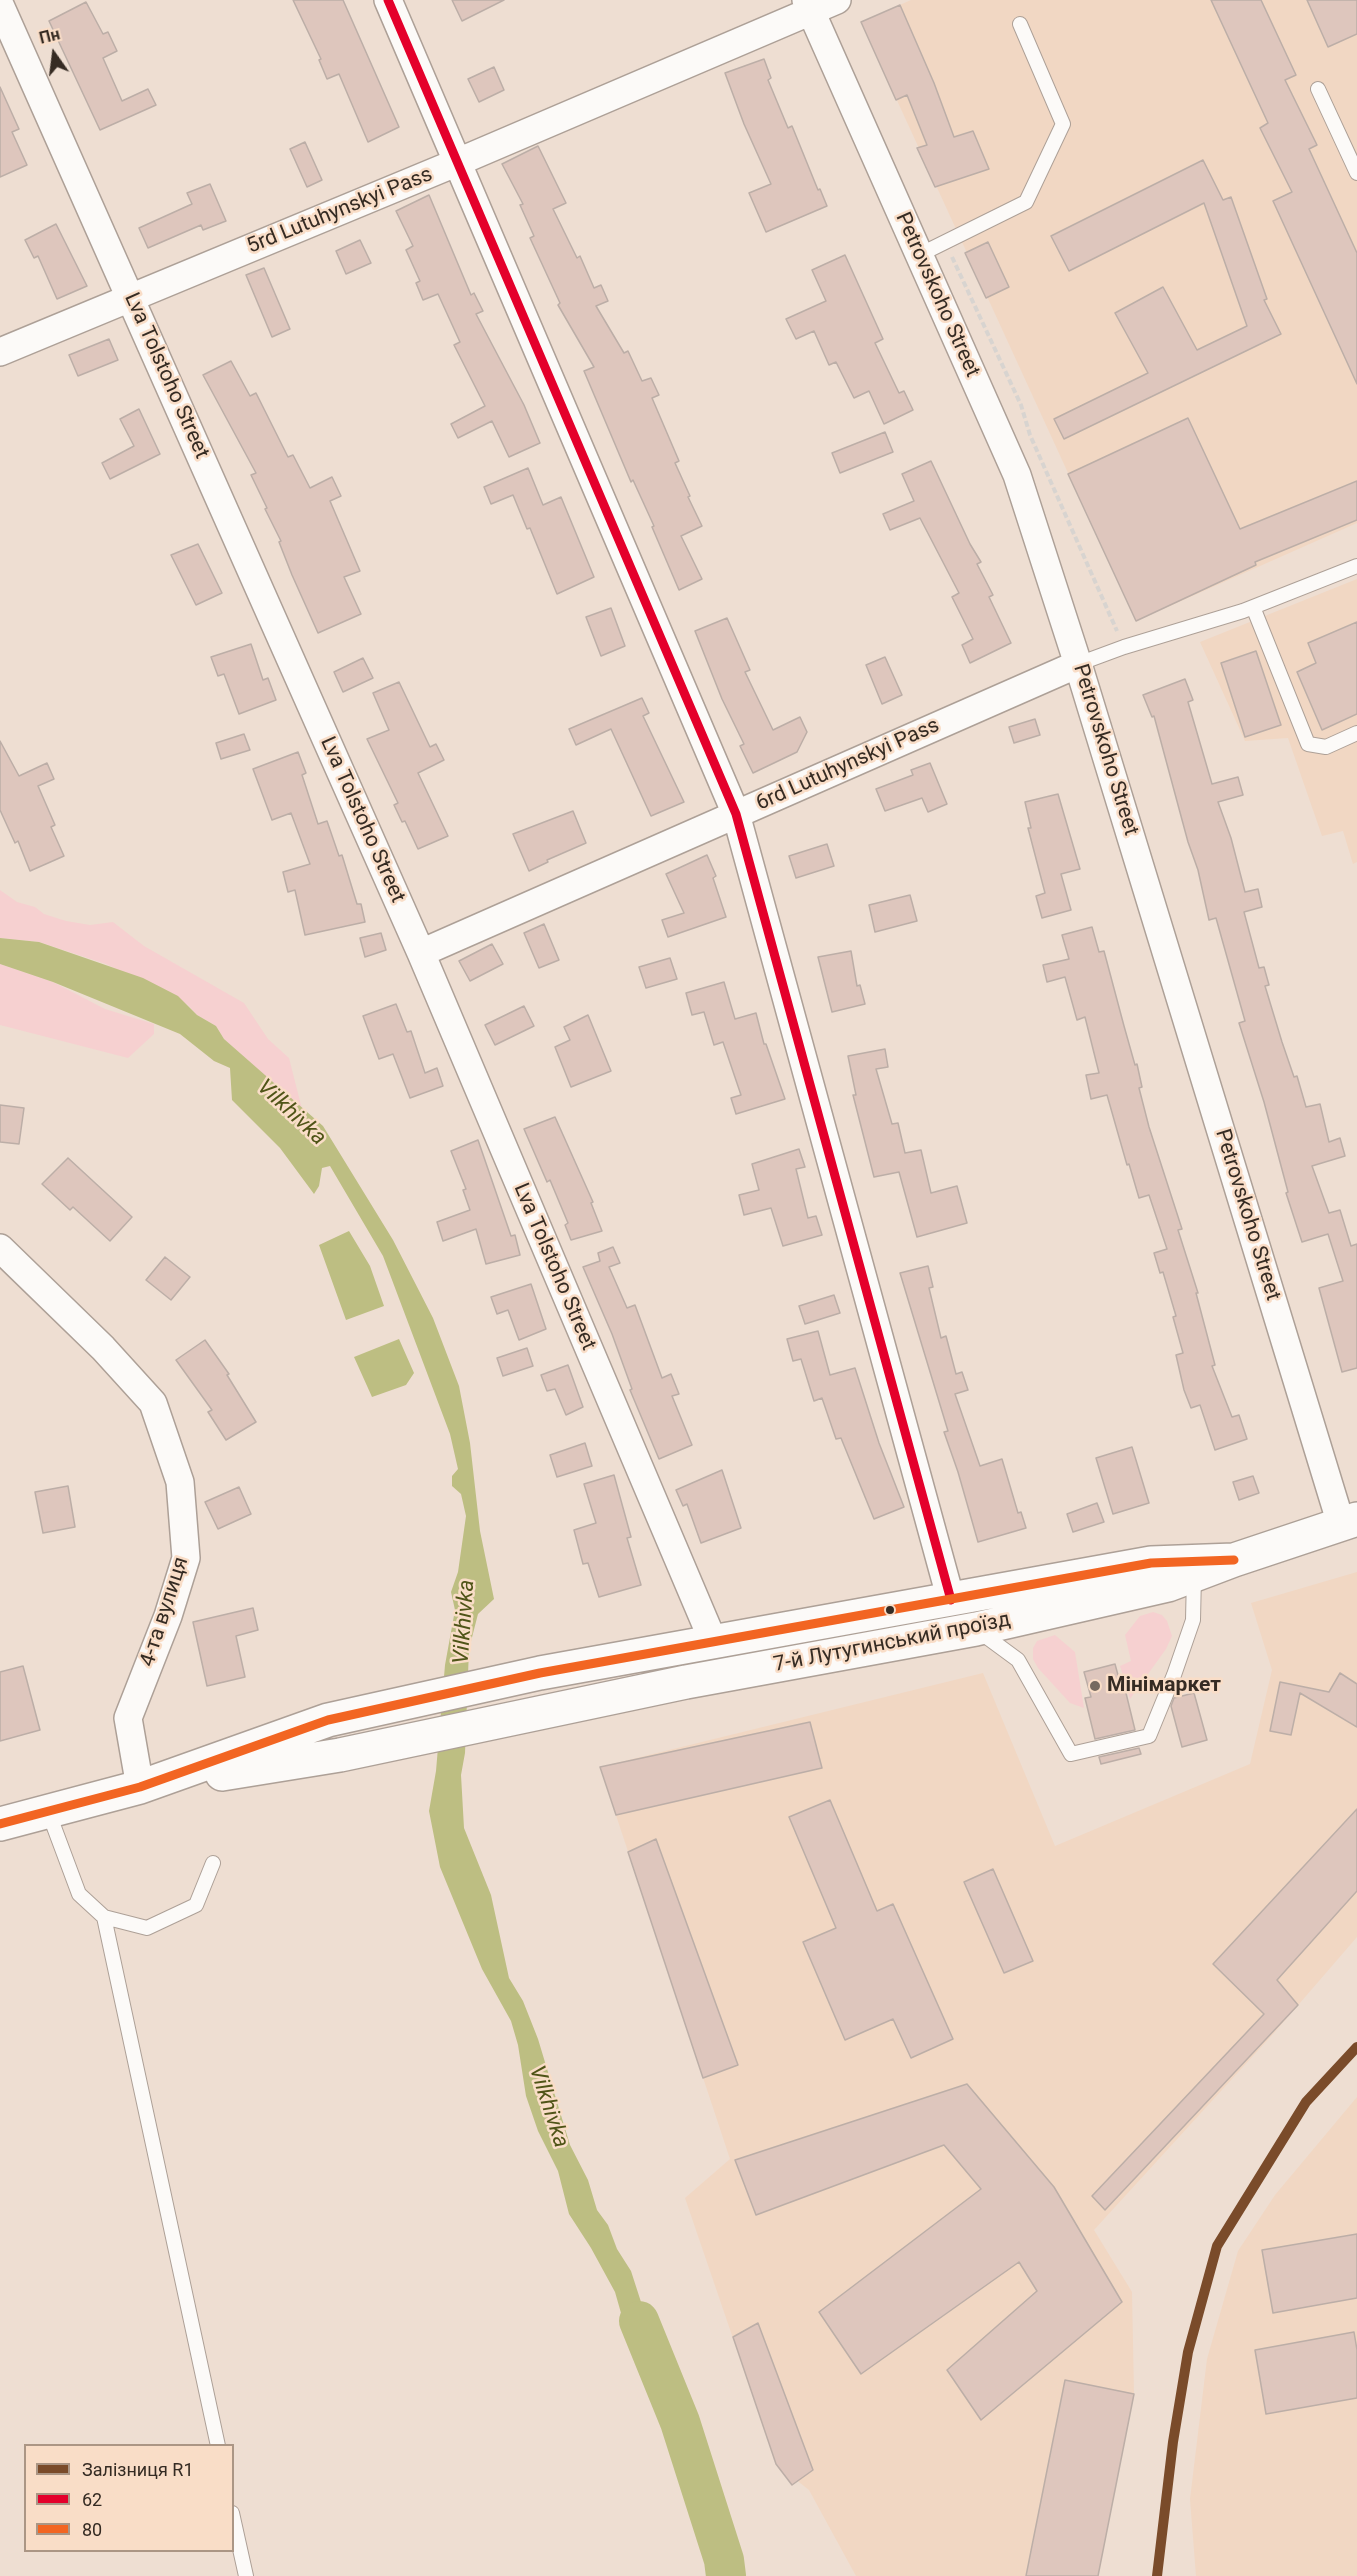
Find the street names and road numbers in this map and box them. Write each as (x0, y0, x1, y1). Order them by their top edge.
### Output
street label: 5rd Lutuhynskyi Pass (244, 162, 436, 260)
street label: Petrovskoho Street (889, 209, 985, 381)
street label: Lva Tolstoho Street (118, 289, 214, 463)
street label: Petrovskoho Street (1067, 661, 1143, 839)
street label: 6rd Lutuhynskyi Pass (753, 713, 943, 817)
street label: Lva Tolstoho Street (314, 733, 410, 907)
street label: Petrovskoho Street (1209, 1126, 1285, 1304)
street label: Lva Tolstoho Street (507, 1180, 601, 1354)
street label: 4-та вулиця (135, 1554, 195, 1670)
street label: 7-й Лутугинський проїзд (772, 1608, 1012, 1678)

